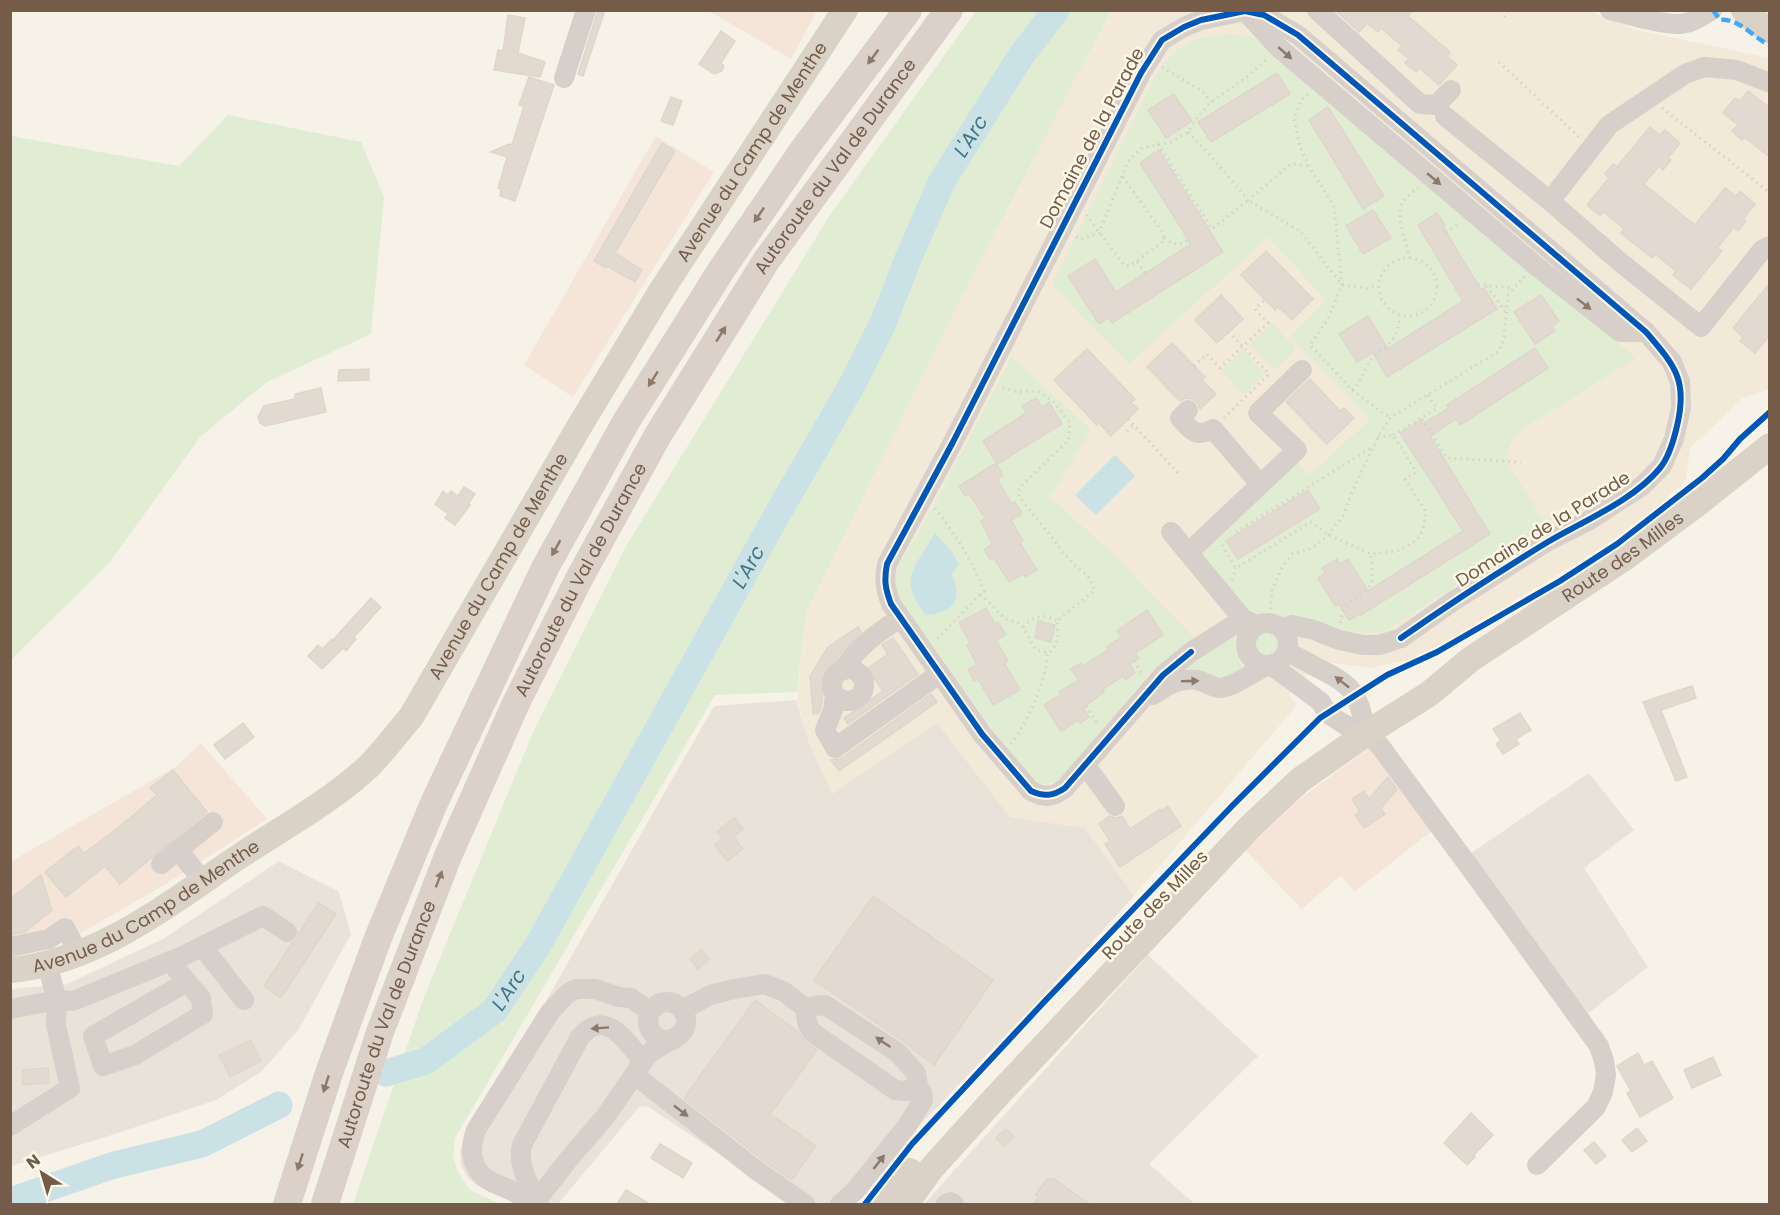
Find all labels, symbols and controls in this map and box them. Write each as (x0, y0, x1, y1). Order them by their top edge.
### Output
street label: Avenue du Camp de Menthe (670, 37, 833, 267)
street label: Domaine de la Parade (1033, 43, 1150, 232)
one-way arrow (1278, 46, 1293, 59)
one-way arrow (867, 49, 879, 65)
street label: Autoroute du Val de Durance (748, 53, 922, 279)
water label: L'Arc (947, 109, 994, 162)
one-way arrow (1426, 172, 1441, 185)
one-way arrow (753, 207, 765, 223)
one-way arrow (1576, 297, 1592, 310)
one-way arrow (716, 326, 727, 342)
one-way arrow (648, 371, 659, 387)
street label: Avenue du Camp de Menthe (422, 448, 573, 684)
street label: Autoroute du Val de Durance (508, 458, 652, 701)
street label: Domaine de la Parade (1451, 465, 1635, 592)
street label: Route des Milles (1557, 505, 1689, 608)
one-way arrow (551, 540, 561, 557)
water label: L'Arc (725, 540, 771, 593)
one-way arrow (1334, 676, 1350, 689)
one-way arrow (1180, 677, 1199, 686)
street label: Avenue du Camp de Menthe (30, 833, 264, 979)
street label: Route des Milles (1096, 844, 1213, 965)
one-way arrow (434, 870, 444, 888)
street label: Autoroute du Val de Durance (331, 897, 442, 1151)
water label: L'Arc (484, 963, 533, 1016)
one-way arrow (591, 1023, 610, 1033)
one-way arrow (876, 1036, 892, 1048)
one-way arrow (320, 1075, 330, 1093)
one-way arrow (673, 1104, 689, 1117)
north arrow (12, 1143, 72, 1203)
text: N (22, 1149, 45, 1174)
one-way arrow (295, 1153, 305, 1171)
one-way arrow (872, 1154, 884, 1169)

